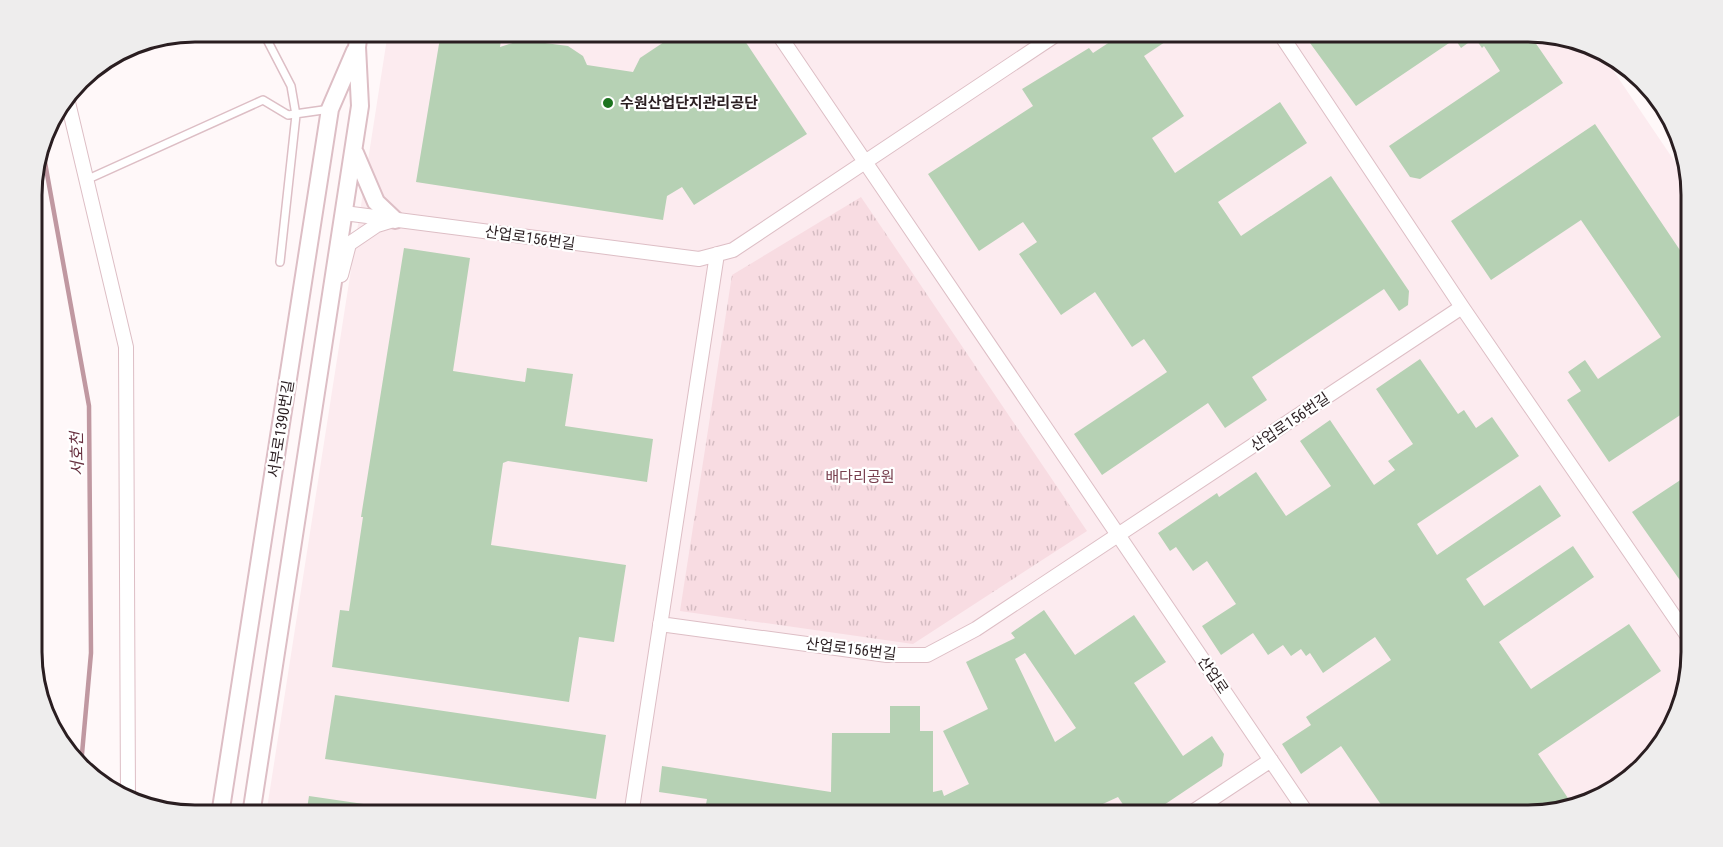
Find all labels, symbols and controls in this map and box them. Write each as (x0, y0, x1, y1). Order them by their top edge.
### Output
place label: 수원산업단지관리공단 (620, 94, 758, 112)
marker: 수원산업단지관리공단 (601, 96, 615, 110)
street label: 산업로156번길 (484, 223, 576, 253)
street label: 서부로1390번길 (264, 379, 298, 479)
street label: 산업로156번길 (1247, 389, 1333, 455)
water label: 서호천 (67, 429, 87, 476)
park label: 배다리공원 (825, 468, 895, 486)
street label: 산업로156번길 (805, 635, 897, 663)
street label: 산업로 (1194, 653, 1232, 697)

